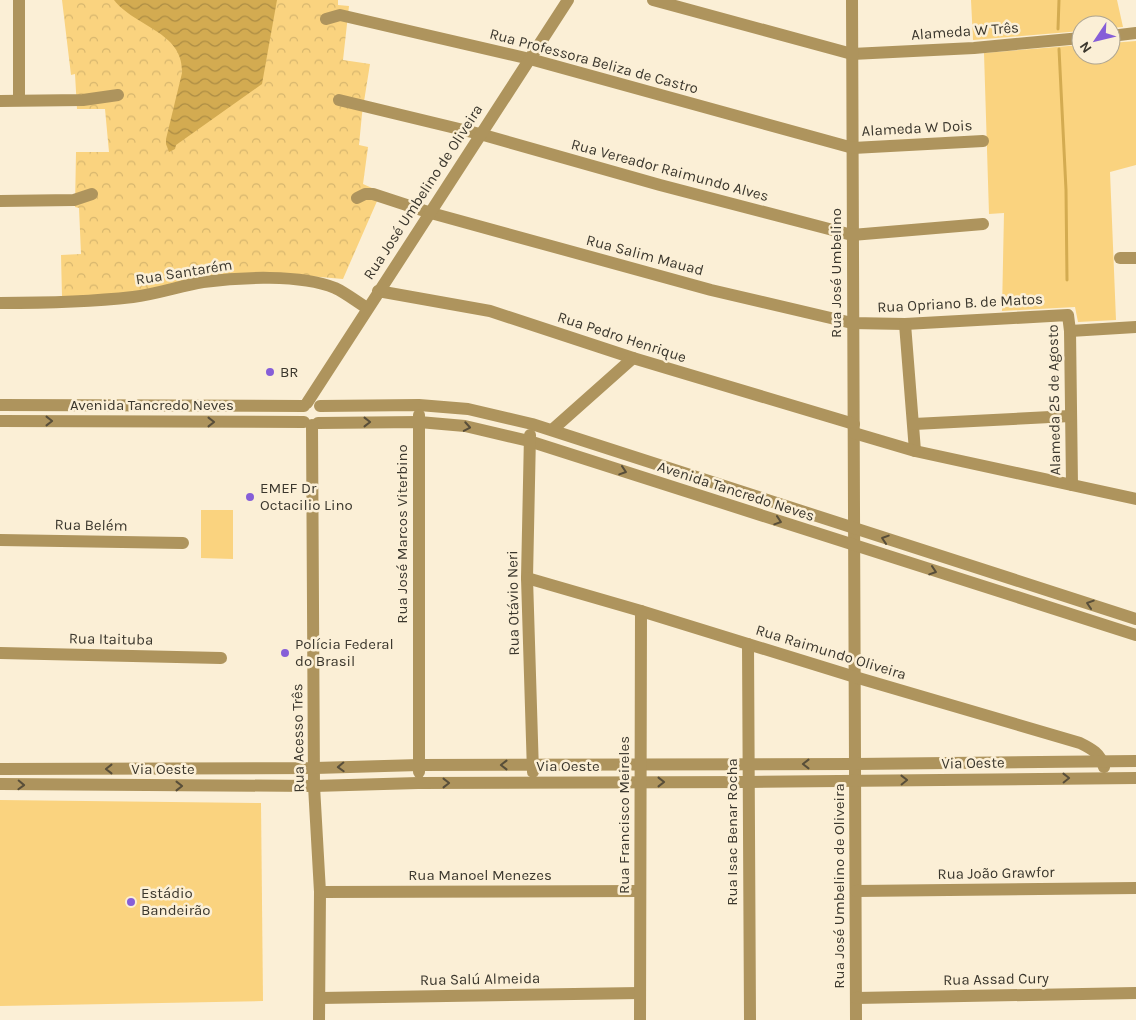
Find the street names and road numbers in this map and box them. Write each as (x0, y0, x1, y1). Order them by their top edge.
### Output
street label: Alameda W Três (911, 18, 1019, 44)
street label: Rua Professora Beliza de Castro (488, 24, 700, 98)
street label: Rua José Umbelino de Oliveira (360, 101, 486, 283)
street label: Alameda W Dois (861, 116, 973, 140)
street label: Rua Vereador Raimundo Alves (569, 135, 771, 205)
street label: Rua José Umbelino (827, 208, 845, 338)
street label: Rua Salim Mauad (584, 231, 706, 279)
street label: Rua Santarém (134, 255, 234, 289)
street label: Rua Opriano B. de Matos (877, 290, 1043, 316)
street label: Rua Pedro Henrique (555, 308, 689, 366)
street label: Alameda 25 de Agosto (1044, 324, 1064, 476)
street label: Avenida Tancredo Neves (70, 396, 234, 414)
street label: Rua José Marcos Viterbino (393, 444, 411, 624)
street label: Avenida Tancredo Neves (655, 457, 817, 525)
street label: Rua Belém (54, 515, 128, 535)
street label: Rua Otávio Neri (503, 550, 523, 656)
street label: Rua Raimundo Oliveira (754, 621, 908, 683)
street label: Rua Itaituba (69, 629, 153, 649)
street label: Rua Acesso Três (288, 683, 308, 793)
street label: Rua Francisco Meireles (615, 736, 633, 894)
street label: Via Oeste (941, 753, 1005, 773)
street label: Via Oeste (536, 757, 600, 775)
street label: Rua Isac Benar Rocha (723, 758, 741, 906)
street label: Via Oeste (131, 760, 195, 778)
street label: Rua José Umbelino de Oliveira (830, 783, 848, 989)
street label: Rua João Grawfor (937, 863, 1055, 883)
street label: Rua Manoel Menezes (408, 866, 552, 884)
street label: Rua Salú Almeida (420, 969, 540, 989)
street label: Rua Assad Cury (943, 969, 1049, 989)

